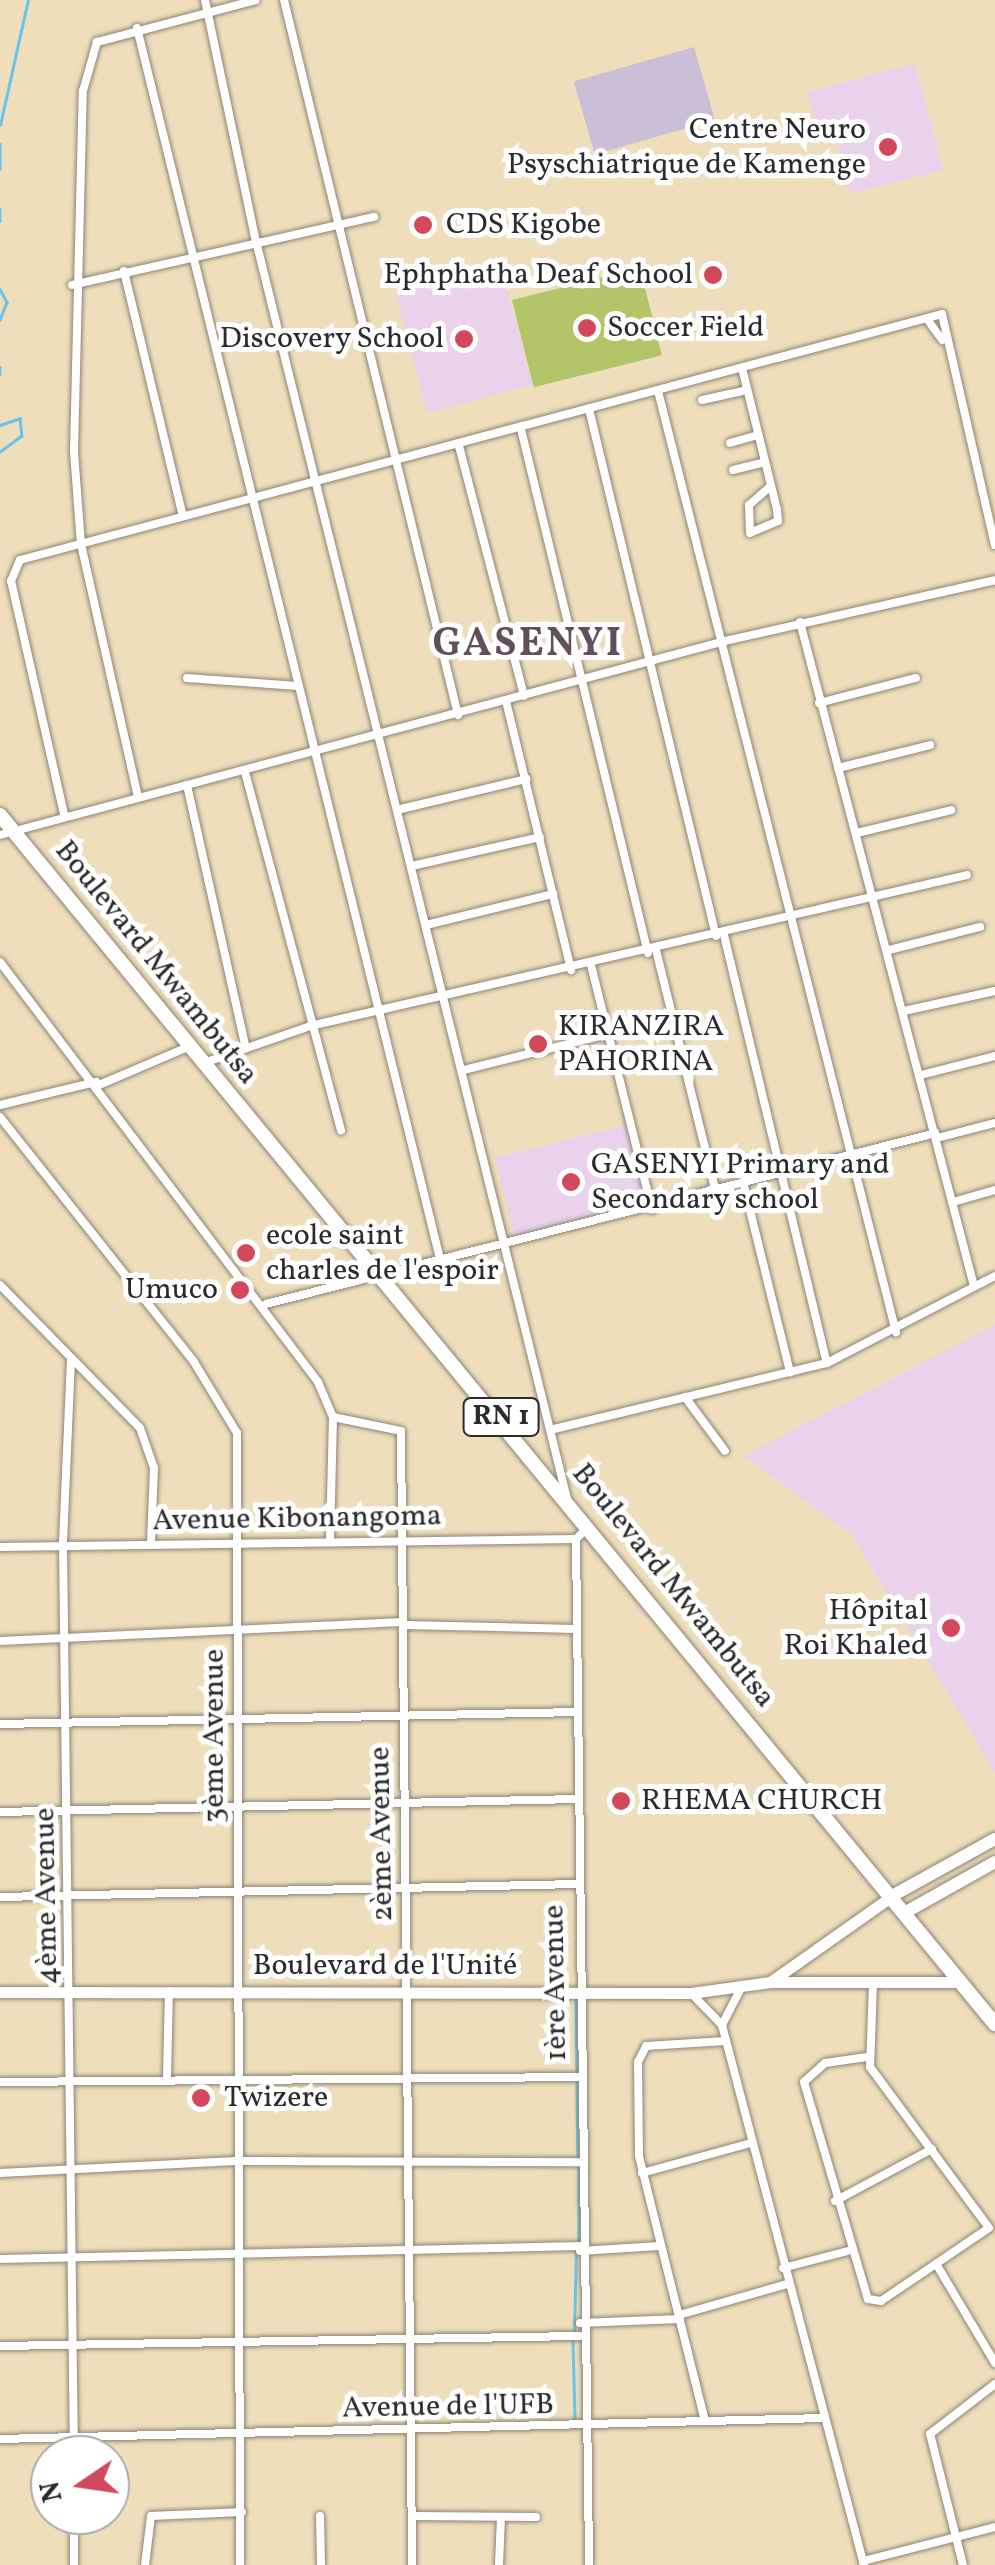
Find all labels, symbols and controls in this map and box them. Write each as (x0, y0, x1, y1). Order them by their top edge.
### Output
place label: Centre Neuro Psyschiatrique de Kamenge (507, 112, 866, 182)
marker: Centre Neuro Psyschiatrique de Kamenge (875, 134, 901, 160)
place label: CDS Kigobe (446, 207, 601, 243)
marker: CDS Kigobe (410, 212, 436, 238)
place label: Ephphatha Deaf School (387, 257, 693, 293)
marker: Ephphatha Deaf School (702, 264, 724, 286)
place label: Soccer Field (607, 310, 764, 346)
marker: Soccer Field (576, 317, 598, 339)
place label: Discovery School (219, 321, 444, 357)
marker: Discovery School (453, 328, 475, 350)
district label: GASENYI (433, 621, 623, 669)
street label: Boulevard Mwambutsa (47, 834, 265, 1092)
place label: KIRANZIRA PAHORINA (558, 1009, 724, 1080)
marker: KIRANZIRA PAHORINA (527, 1033, 549, 1055)
place label: GASENYI Primary and Secondary school (591, 1147, 891, 1218)
marker: GASENYI Primary and Secondary school (560, 1171, 582, 1193)
place label: ecole saint charles de l'espoir (266, 1218, 499, 1288)
marker: ecole saint charles de l'espoir (235, 1242, 257, 1264)
place label: Umuco (125, 1272, 218, 1308)
marker: Umuco (227, 1277, 253, 1303)
road number: RN 1 (461, 1394, 541, 1440)
street label: Boulevard Mwambutsa (564, 1457, 782, 1715)
street label: Avenue Kibonangoma (152, 1498, 442, 1540)
place label: Hôpital Roi Khaled (784, 1593, 928, 1664)
marker: Hôpital Roi Khaled (938, 1615, 964, 1641)
street label: 3ème Avenue (197, 1649, 233, 1823)
street label: 2ème Avenue (362, 1746, 402, 1922)
place label: RHEMA CHURCH (641, 1783, 882, 1819)
marker: RHEMA CHURCH (610, 1790, 632, 1812)
street label: 4ème Avenue (27, 1807, 67, 1985)
street label: 1ère Avenue (537, 1904, 575, 2062)
street label: Boulevard de l'Unité (253, 1948, 517, 1984)
place label: Twizere (224, 2080, 328, 2116)
marker: Twizere (188, 2085, 214, 2111)
street label: Avenue de l'UFB (342, 2387, 554, 2427)
north arrow (30, 2435, 130, 2535)
text: N (31, 2477, 74, 2506)

